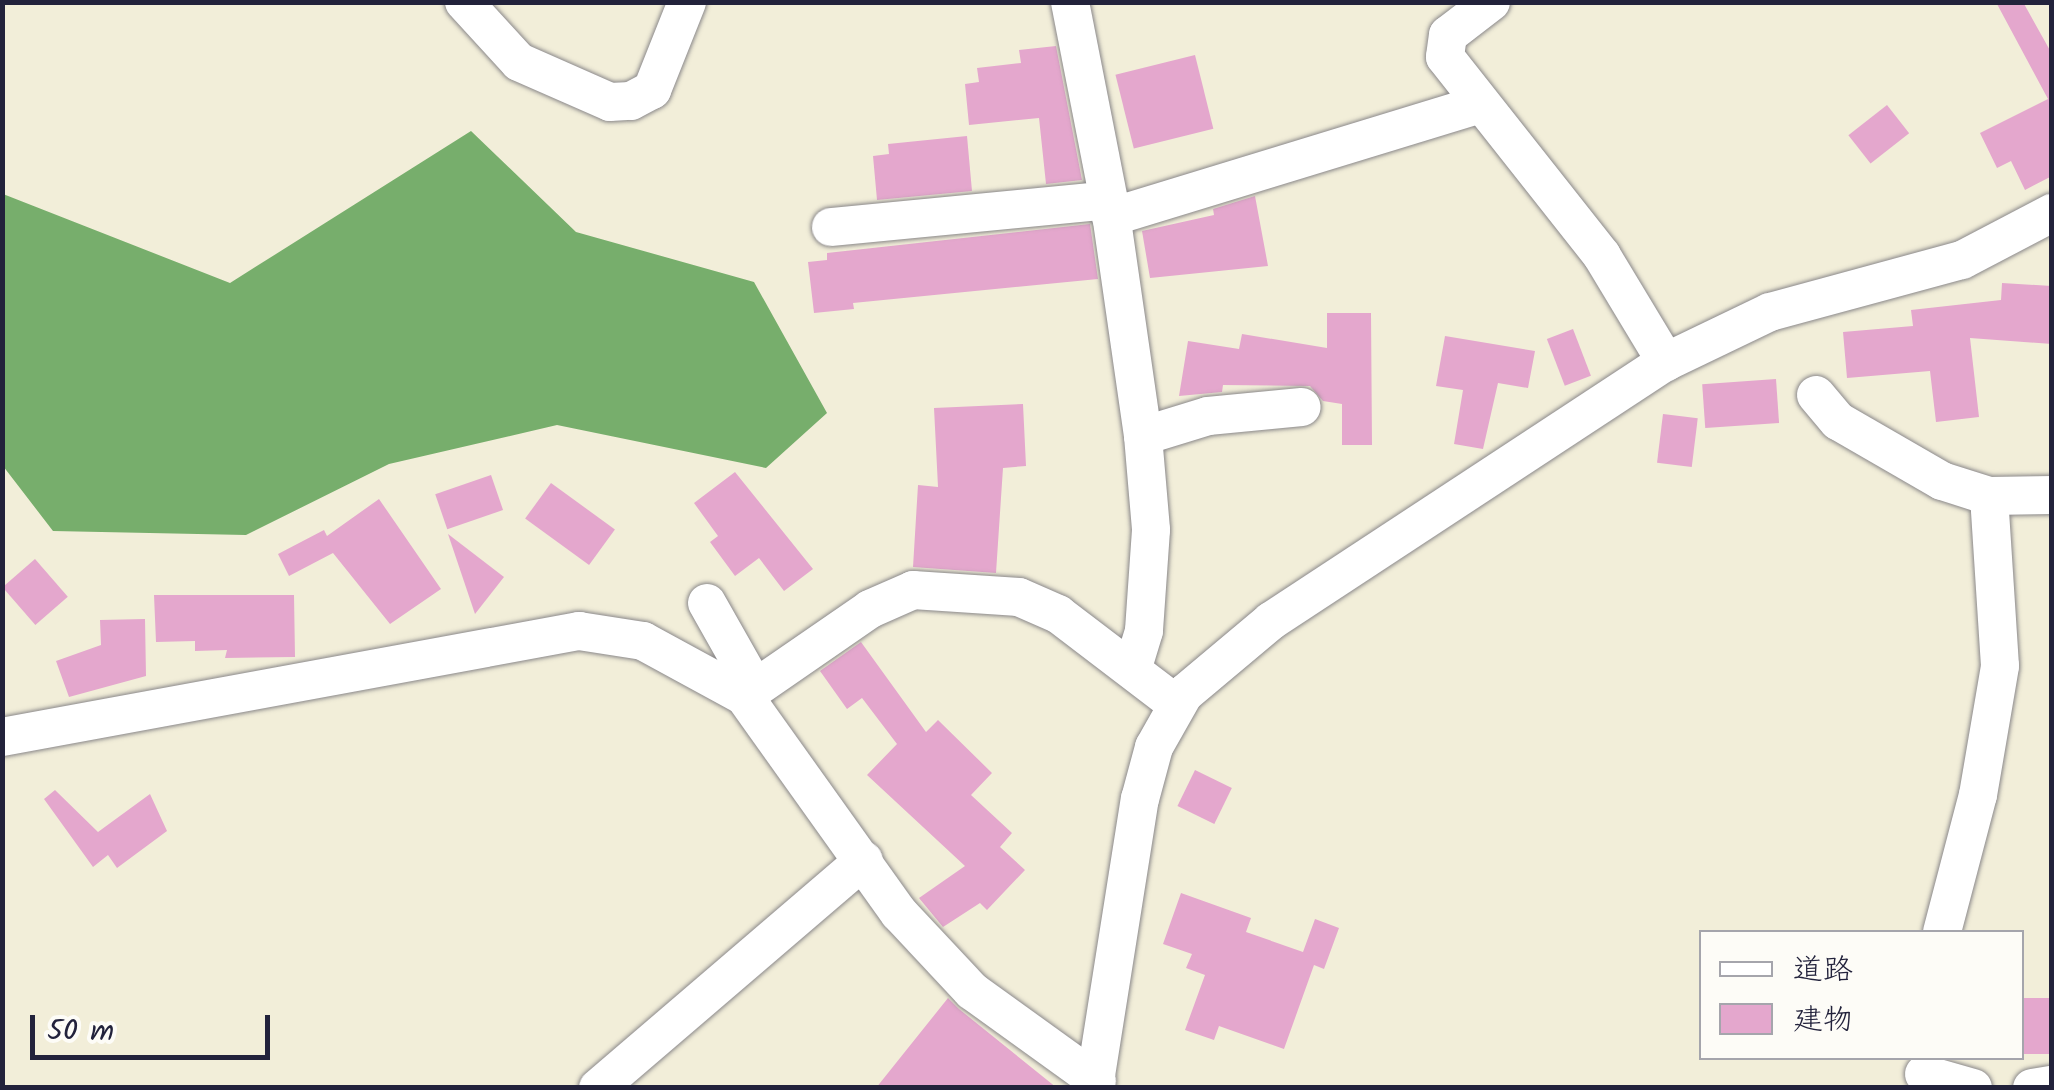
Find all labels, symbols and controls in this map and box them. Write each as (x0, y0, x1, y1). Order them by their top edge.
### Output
legend (1699, 930, 2024, 1060)
text: 道路 (1793, 947, 1853, 995)
scale bar (35, 995, 275, 1057)
text: 建物 (1793, 997, 1853, 1045)
text: 50 m (47, 1008, 114, 1056)

